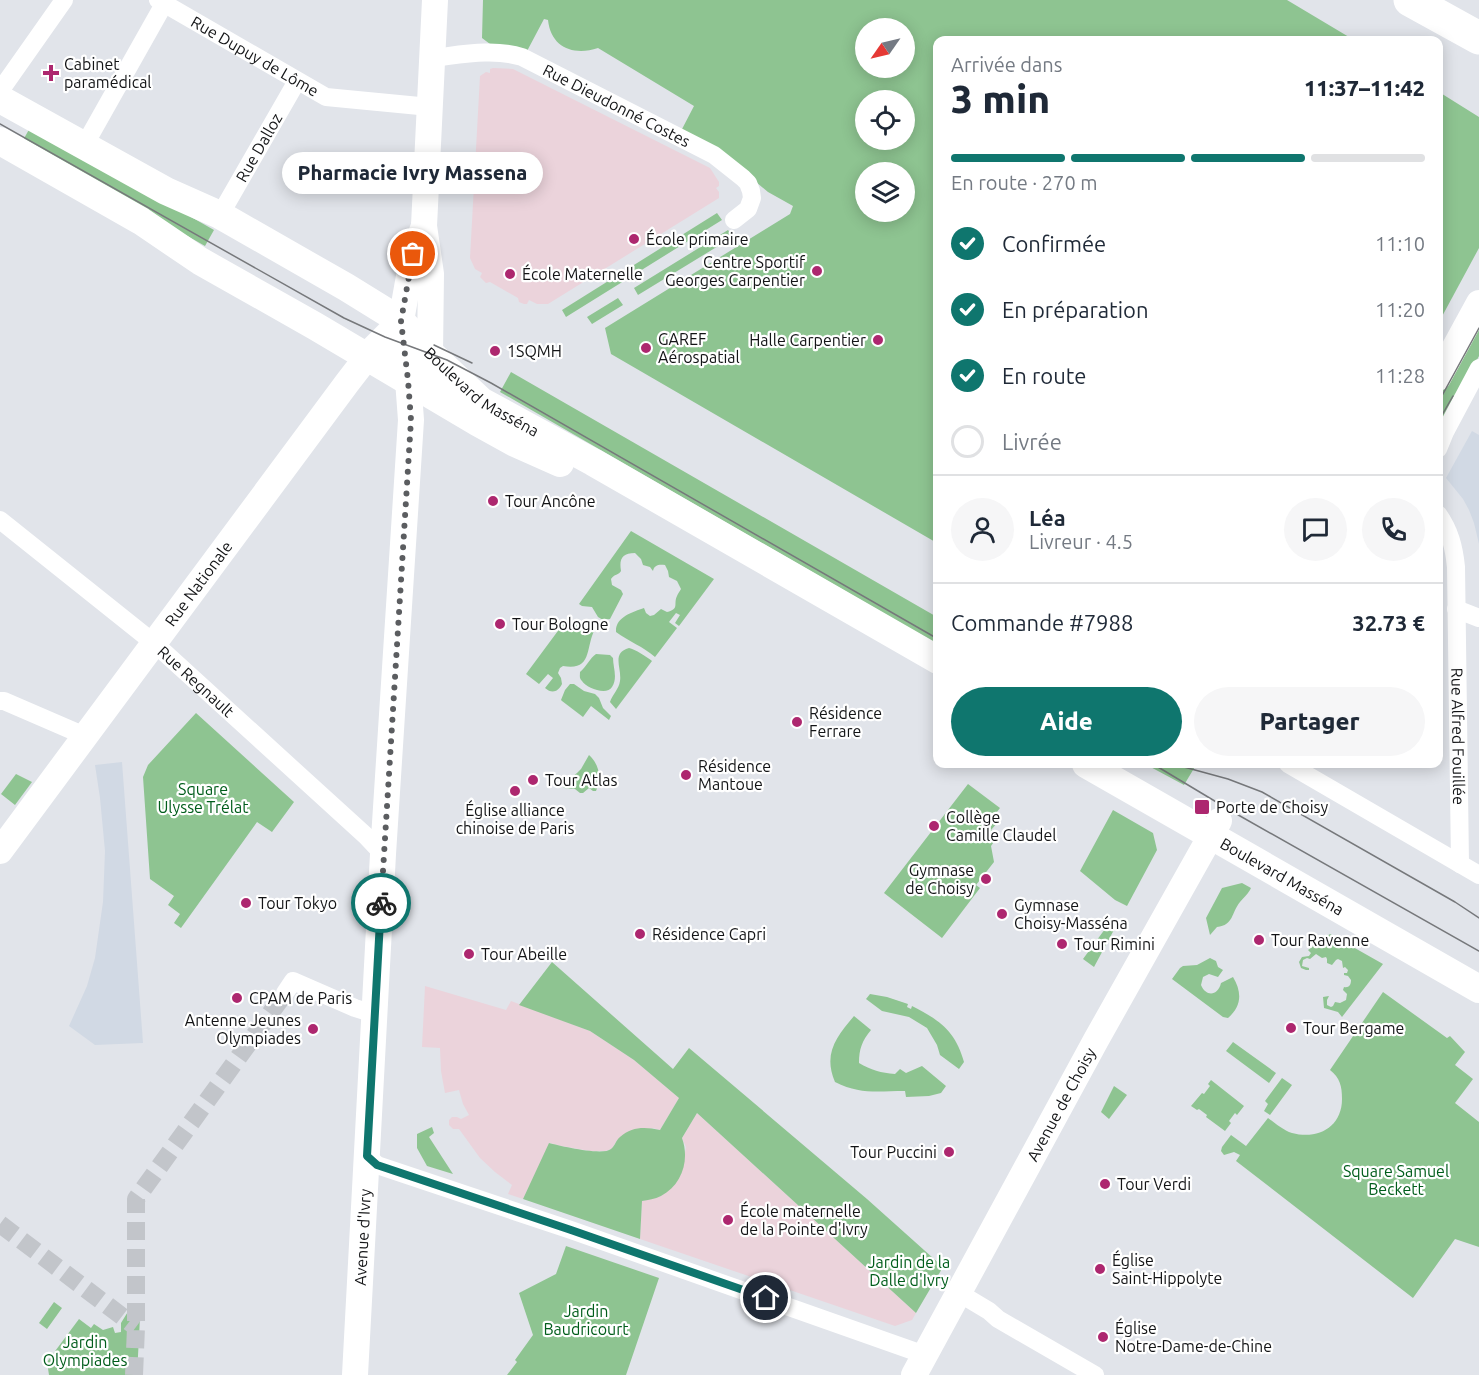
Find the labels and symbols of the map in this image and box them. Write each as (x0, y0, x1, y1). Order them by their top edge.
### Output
street label: Rue Dupuy de Lôme (188, 12, 322, 100)
north arrow (855, 18, 915, 78)
place label: Cabinet paramédical (64, 55, 152, 91)
street label: Rue Dieudonné Costes (540, 60, 693, 150)
marker: Cabinet paramédical (42, 64, 60, 82)
street label: Rue Dalloz (232, 110, 286, 185)
callout: Pharmacie Ivry Massena (282, 152, 544, 194)
pin (387, 228, 438, 279)
place label: École primaire (646, 228, 749, 248)
marker: École primaire (627, 232, 641, 246)
place label: Centre Sportif Georges Carpentier (665, 253, 806, 289)
place label: École Maternelle (522, 263, 643, 283)
marker: Centre Sportif Georges Carpentier (810, 264, 824, 278)
marker: École Maternelle (503, 267, 517, 281)
place label: GAREF Aérospatial (658, 330, 740, 366)
place label: Halle Carpentier (749, 331, 866, 349)
marker: Halle Carpentier (871, 333, 885, 347)
marker: GAREF Aérospatial (639, 341, 653, 355)
place label: 1SQMH (507, 342, 562, 360)
street label: Boulevard Masséna (421, 343, 542, 440)
marker: 1SQMH (488, 344, 502, 358)
place label: Tour Ancône (505, 492, 596, 510)
marker: Tour Ancône (486, 494, 500, 508)
street label: Rue Nationale (161, 537, 236, 630)
place label: Tour Bologne (512, 615, 609, 633)
marker: Tour Bologne (493, 617, 507, 631)
street label: Rue Regnault (154, 642, 238, 721)
street label: Rue Alfred Fouillée (1448, 668, 1468, 805)
place label: Résidence Ferrare (809, 704, 882, 740)
marker: Résidence Ferrare (790, 715, 804, 729)
place label: Résidence Mantoue (698, 757, 771, 793)
marker: Résidence Mantoue (679, 768, 693, 782)
place label: Tour Atlas (545, 771, 617, 789)
marker: Tour Atlas (526, 773, 540, 787)
park label: Square Ulysse Trélat (157, 780, 249, 816)
marker: Église alliance chinoise de Paris (508, 784, 522, 798)
marker: Porte de Choisy (1193, 798, 1211, 816)
place label: Porte de Choisy (1216, 798, 1329, 816)
place label: Église alliance chinoise de Paris (456, 799, 574, 837)
place label: Collège Camille Claudel (946, 808, 1056, 844)
marker: Collège Camille Claudel (927, 819, 941, 833)
street label: Boulevard Masséna (1217, 834, 1347, 919)
place label: Gymnase de Choisy (905, 861, 974, 897)
marker: Gymnase de Choisy (979, 872, 993, 886)
courier (351, 873, 411, 933)
place label: Tour Tokyo (258, 894, 337, 912)
marker: Tour Tokyo (239, 896, 253, 910)
place label: Gymnase Choisy-Masséna (1014, 896, 1128, 932)
marker: Gymnase Choisy-Masséna (995, 907, 1009, 921)
place label: Résidence Capri (652, 925, 766, 943)
marker: Résidence Capri (633, 927, 647, 941)
place label: Tour Ravenne (1271, 931, 1369, 949)
marker: Tour Ravenne (1252, 933, 1266, 947)
place label: Tour Rimini (1074, 935, 1155, 953)
marker: Tour Rimini (1055, 937, 1069, 951)
place label: Tour Abeille (481, 945, 567, 963)
marker: Tour Abeille (462, 947, 476, 961)
place label: CPAM de Paris (249, 989, 352, 1007)
marker: CPAM de Paris (230, 991, 244, 1005)
place label: Antenne Jeunes Olympiades (185, 1011, 301, 1047)
place label: Tour Bergame (1303, 1019, 1404, 1037)
marker: Tour Bergame (1284, 1021, 1298, 1035)
marker: Antenne Jeunes Olympiades (306, 1022, 320, 1036)
street label: Avenue de Choisy (1023, 1044, 1099, 1164)
place label: Tour Puccini (850, 1143, 937, 1161)
marker: Tour Puccini (942, 1145, 956, 1159)
park label: Square Samuel Beckett (1343, 1162, 1449, 1198)
place label: Tour Verdi (1117, 1175, 1191, 1193)
marker: Tour Verdi (1098, 1177, 1112, 1191)
street label: Avenue d'Ivry (351, 1188, 374, 1286)
place label: École maternelle de la Pointe d'Ivry (740, 1200, 868, 1238)
marker: École maternelle de la Pointe d'Ivry (721, 1213, 735, 1227)
place label: Église Saint-Hippolyte (1112, 1249, 1222, 1287)
park label: Jardin de la Dalle d'Ivry (868, 1253, 950, 1289)
marker: Église Saint-Hippolyte (1093, 1262, 1107, 1276)
pin (740, 1272, 791, 1323)
park label: Jardin Baudricourt (543, 1302, 629, 1338)
place label: Église Notre-Dame-de-Chine (1115, 1317, 1272, 1355)
marker: Église Notre-Dame-de-Chine (1096, 1330, 1110, 1344)
park label: Jardin Olympiades (43, 1333, 127, 1369)

